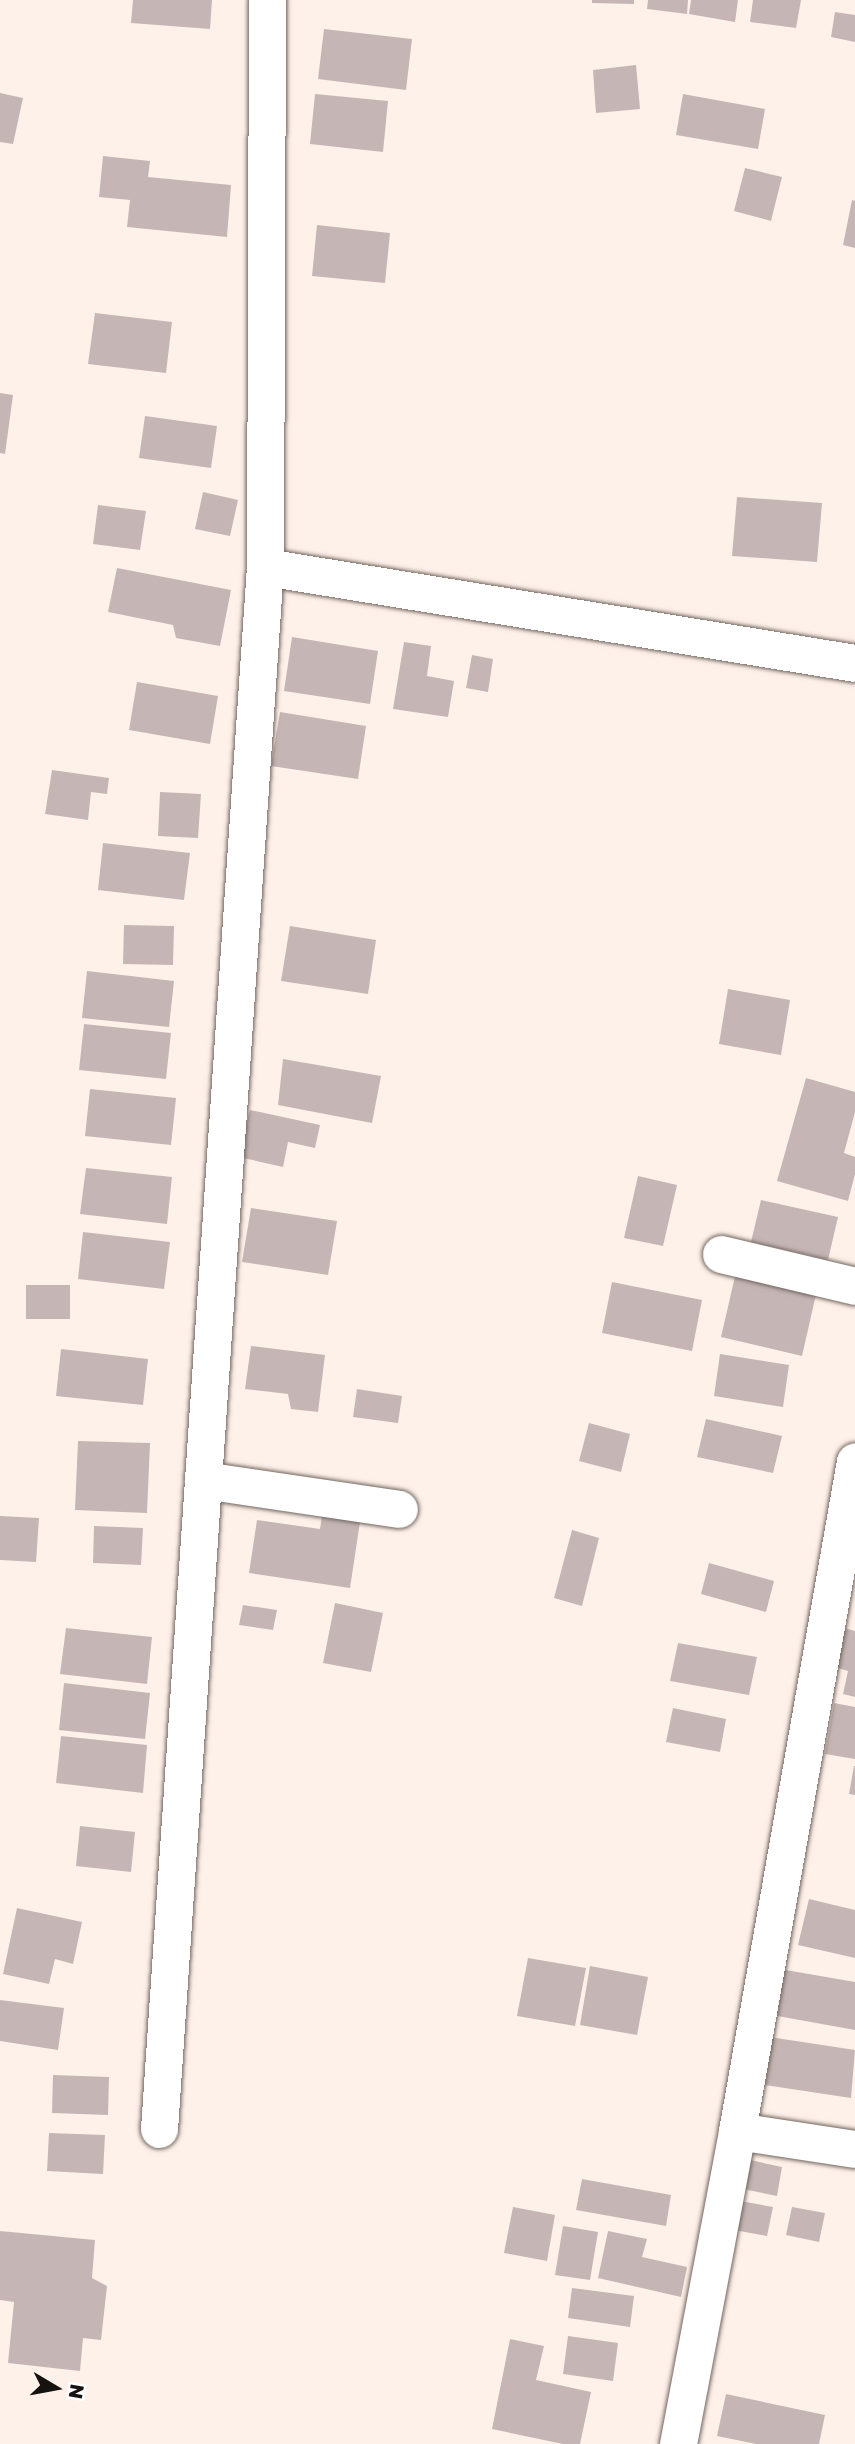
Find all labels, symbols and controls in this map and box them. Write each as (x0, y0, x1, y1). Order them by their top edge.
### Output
north arrow (21, 2353, 91, 2423)
text: N (65, 2383, 90, 2401)

